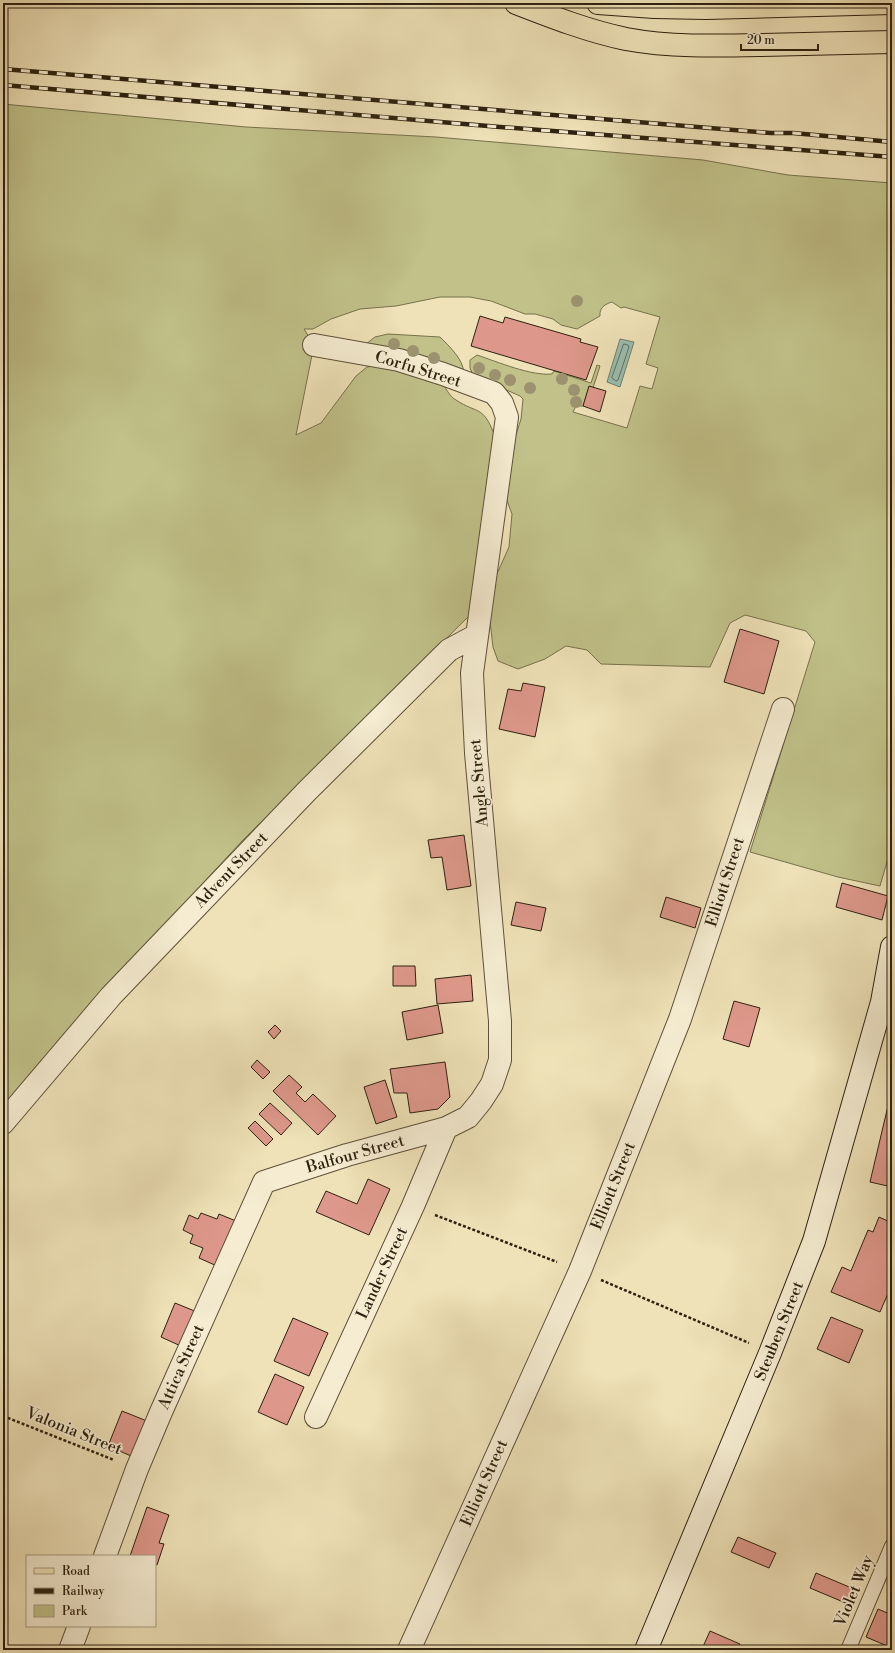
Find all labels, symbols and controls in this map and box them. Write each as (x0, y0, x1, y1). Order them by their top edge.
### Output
scale bar (741, 26, 818, 52)
text: 20 m (747, 33, 775, 48)
street label: Corfu Street (373, 346, 464, 392)
street label: Angle Street (465, 738, 493, 829)
street label: Advent Street (189, 828, 272, 913)
street label: Elliott Street (701, 834, 749, 929)
street label: Balfour Street (303, 1130, 407, 1178)
street label: Elliott Street (586, 1139, 640, 1233)
street label: Lander Street (352, 1224, 412, 1322)
street label: Steuben Street (750, 1278, 808, 1384)
street label: Attica Street (153, 1321, 209, 1413)
street label: Valonia Street (22, 1402, 125, 1459)
street label: Elliott Street (456, 1436, 512, 1529)
street label: Violet Way (830, 1552, 878, 1631)
legend (26, 1555, 156, 1627)
text: Road (62, 1564, 90, 1579)
text: Railway (62, 1584, 104, 1599)
text: Park (62, 1604, 88, 1619)

